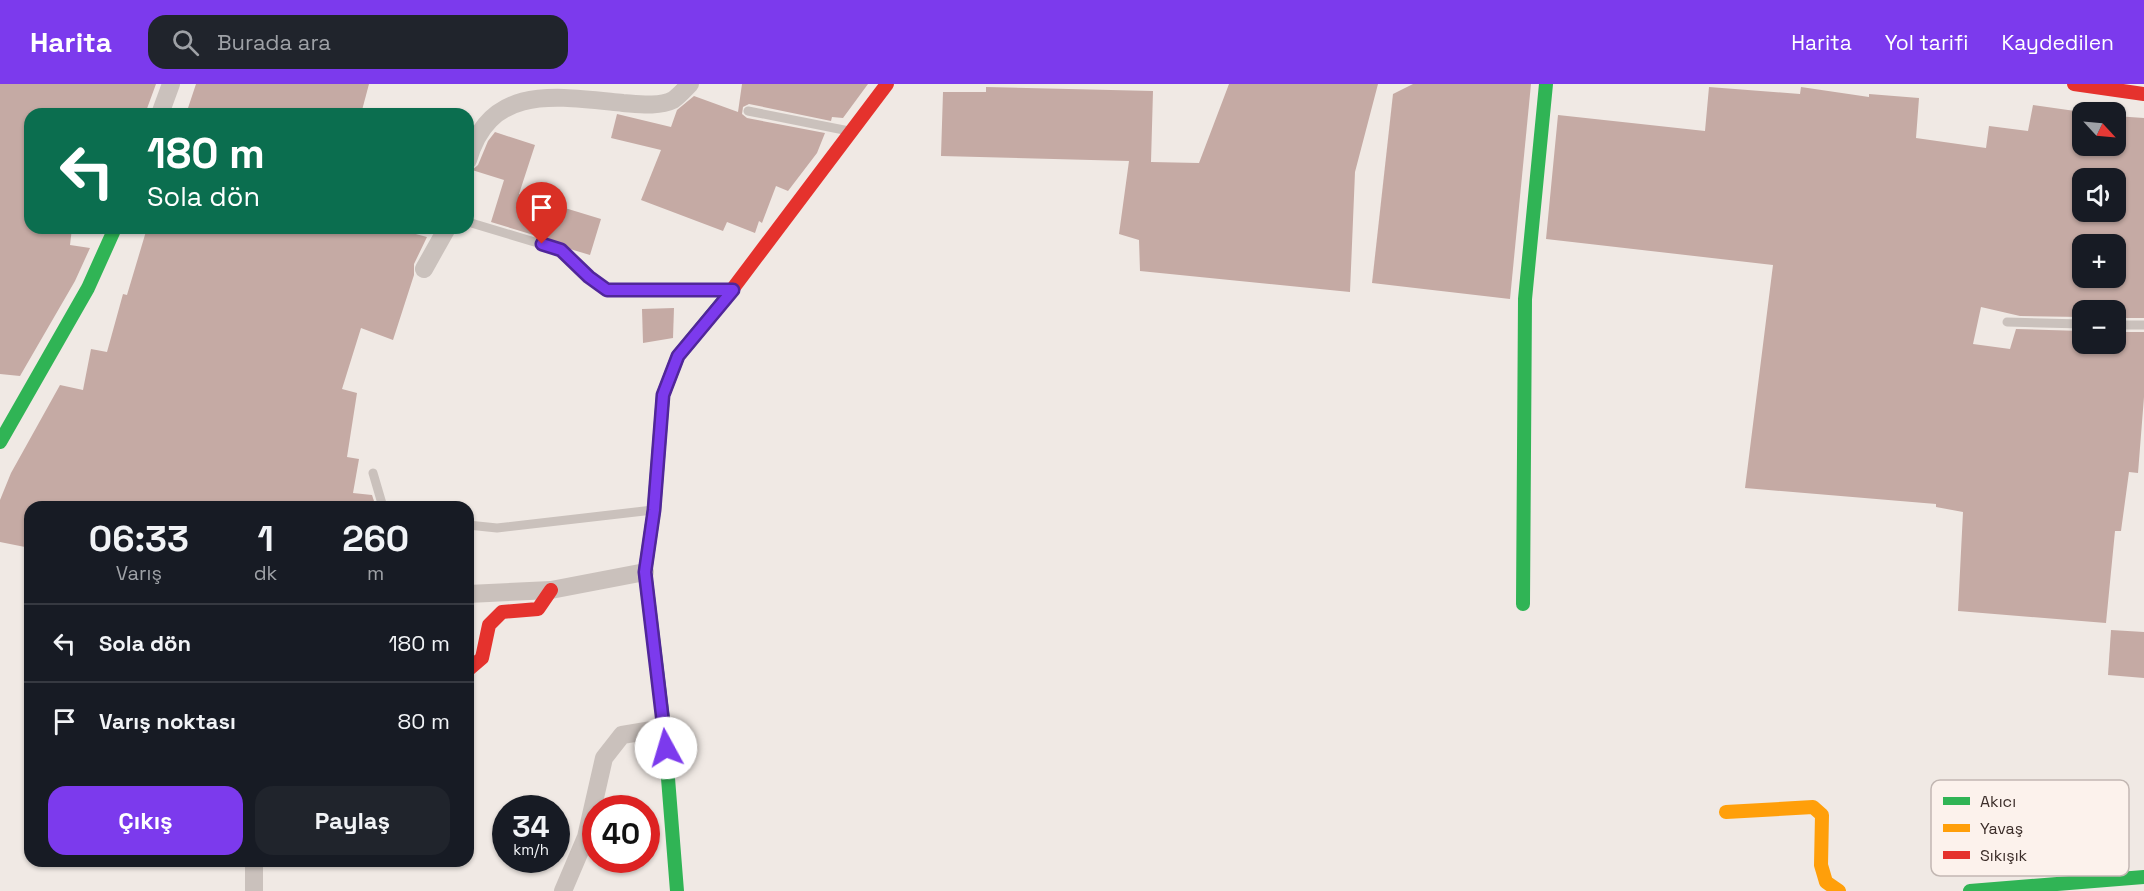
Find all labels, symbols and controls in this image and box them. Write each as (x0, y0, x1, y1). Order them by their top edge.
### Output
search box (148, 15, 568, 69)
text: Harita (30, 24, 112, 60)
icon: search (169, 26, 202, 59)
text: Burada ara (217, 28, 331, 56)
text: Harita (1791, 29, 1852, 56)
text: Yol tarifi (1885, 29, 1968, 56)
text: Kaydedilen (2001, 29, 2114, 56)
north arrow (2072, 102, 2126, 156)
map controls (2072, 102, 2126, 354)
text: 180 m (147, 127, 265, 180)
icon: left (48, 132, 126, 210)
button: sound (2072, 168, 2126, 222)
text: Sola dön (147, 179, 260, 214)
pin (516, 182, 567, 244)
icon: arrive (525, 191, 558, 224)
button: + (2072, 234, 2126, 288)
button: − (2072, 300, 2126, 354)
text: 06:33 (89, 516, 189, 562)
text: 1 (257, 516, 274, 562)
text: 260 (342, 516, 409, 562)
text: Varış (116, 560, 162, 586)
text: dk (254, 560, 277, 586)
text: m (367, 560, 384, 586)
icon: left (48, 627, 81, 660)
text: Sola dön (99, 629, 191, 657)
text: 180 m (388, 629, 450, 657)
icon: arrive (48, 705, 81, 738)
text: Varış noktası (99, 707, 236, 735)
text: 80 m (398, 707, 450, 735)
position arrow (634, 716, 698, 780)
legend (1931, 780, 2129, 876)
button: Çıkış (48, 786, 243, 855)
button: Paylaş (255, 786, 450, 855)
text: Akıcı (1980, 791, 2016, 812)
speed limit sign: 40 (582, 795, 660, 873)
text: 34 (512, 807, 550, 846)
text: Yavaş (1980, 818, 2023, 839)
text: km/h (513, 840, 549, 859)
text: Sıkışık (1980, 845, 2028, 866)

